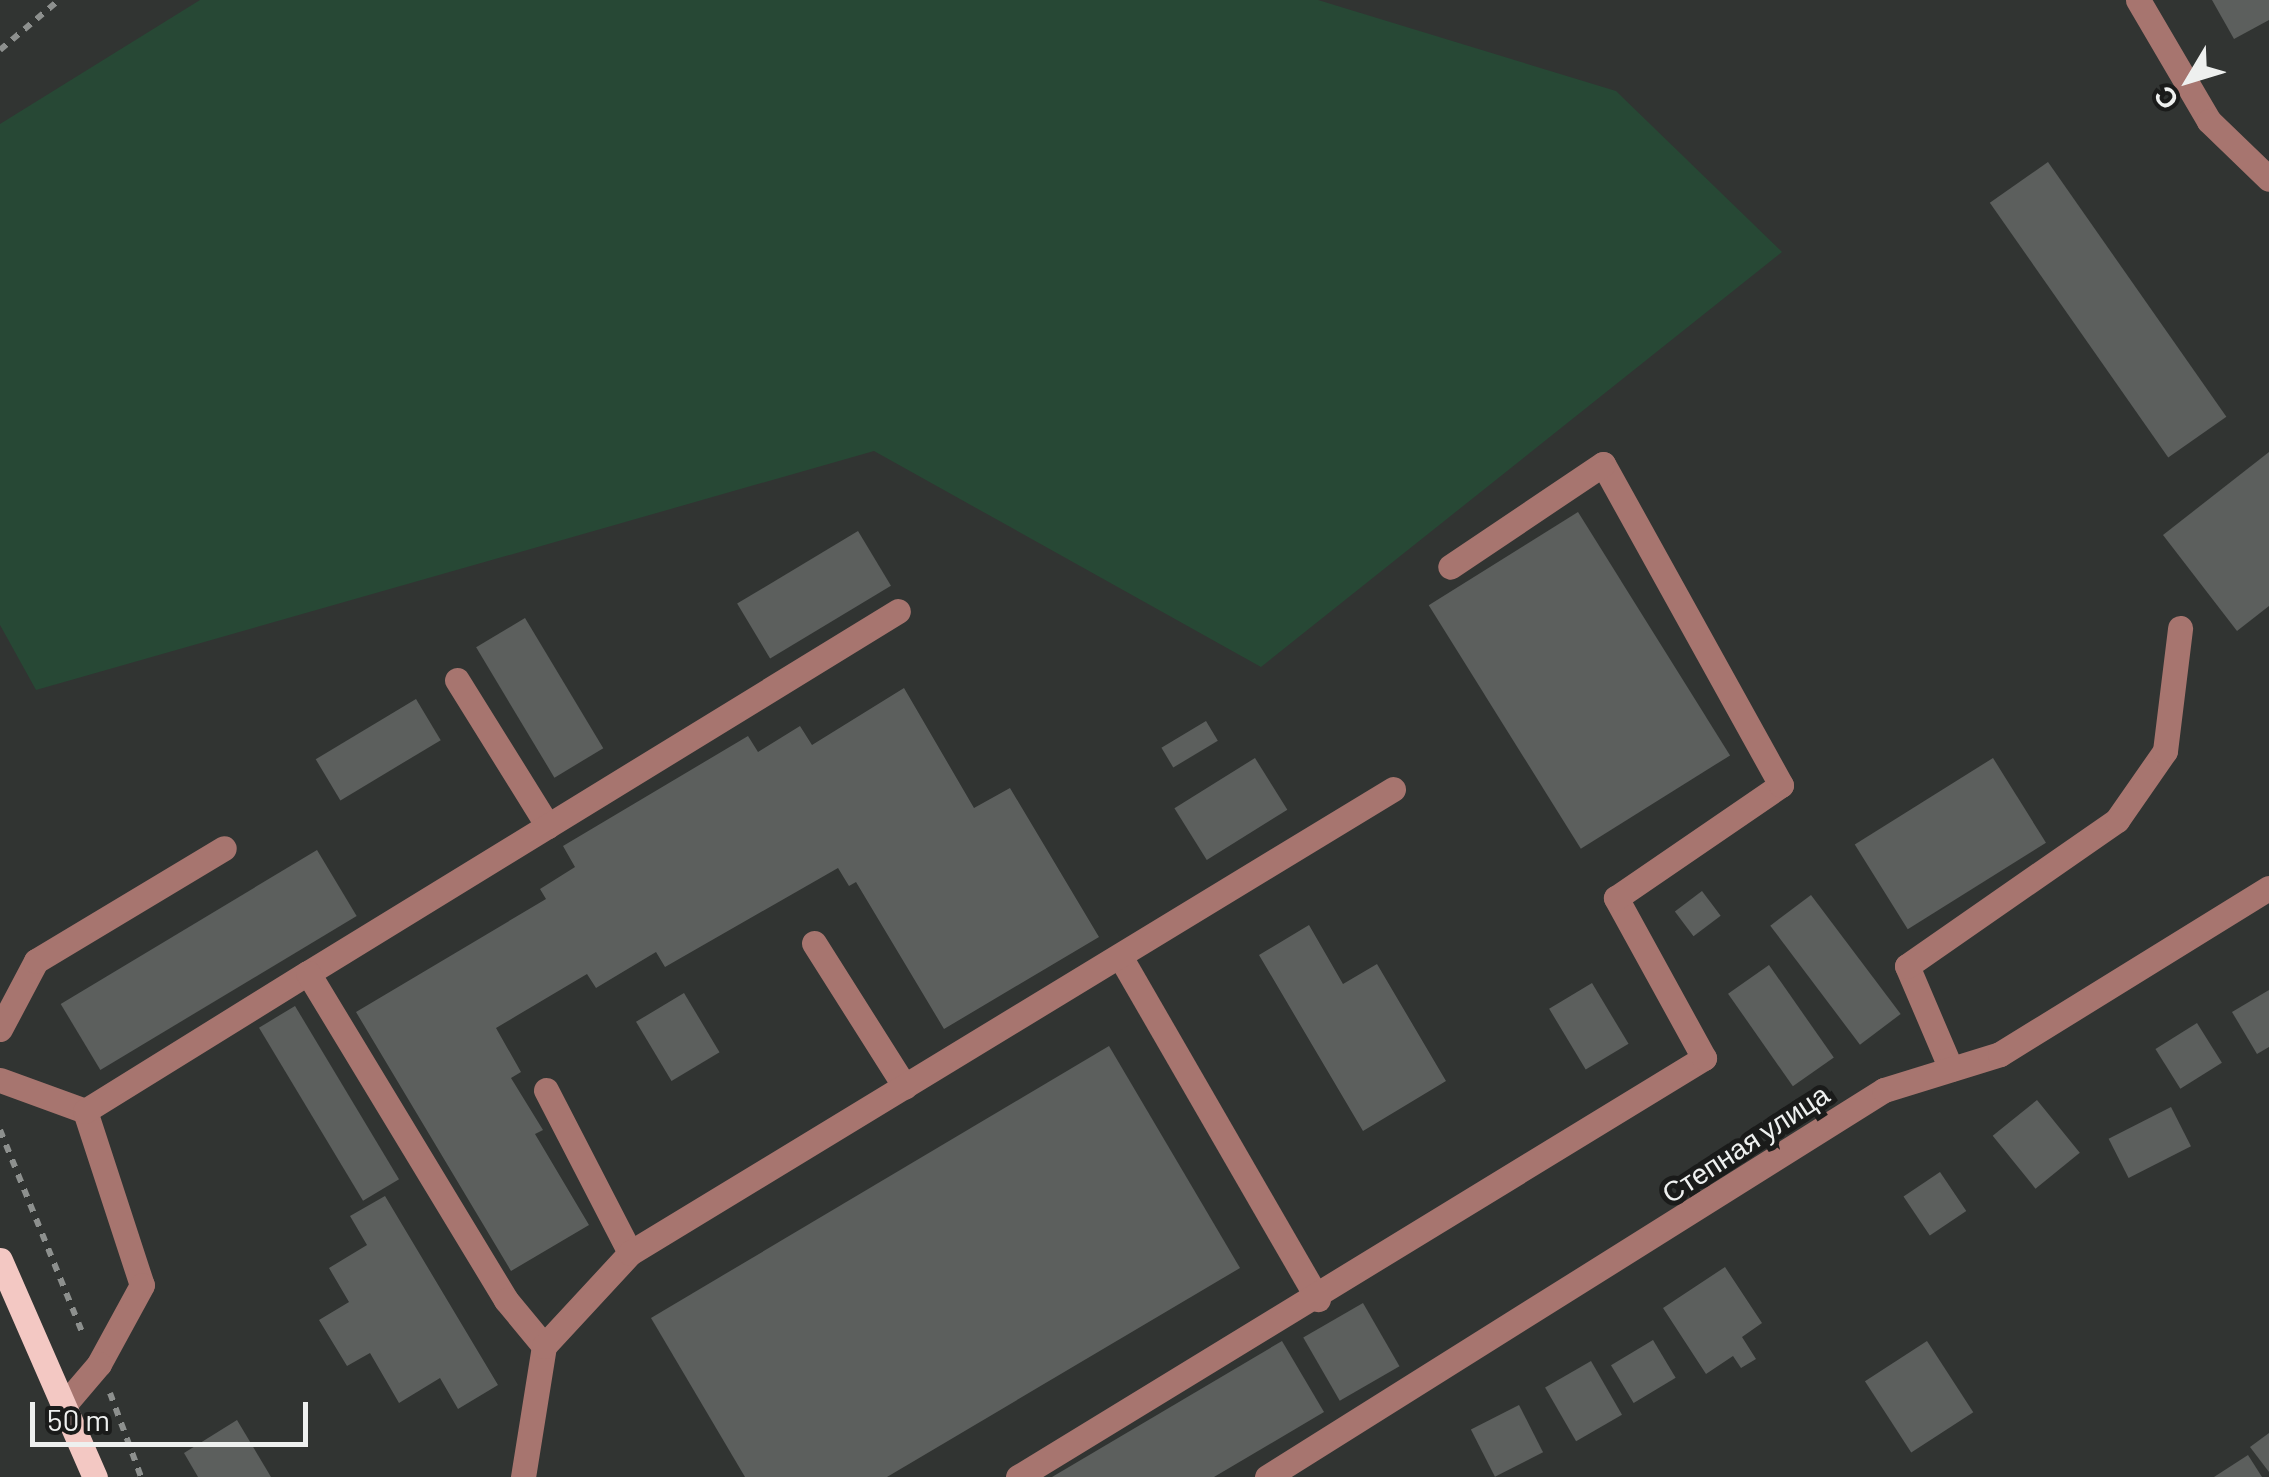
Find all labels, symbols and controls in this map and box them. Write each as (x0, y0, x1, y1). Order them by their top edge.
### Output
north arrow (2139, 30, 2239, 130)
text: С (2146, 80, 2185, 117)
street label: Степная улица (1655, 1077, 1835, 1209)
scale bar (35, 1382, 312, 1444)
text: 50 m (47, 1401, 110, 1437)

